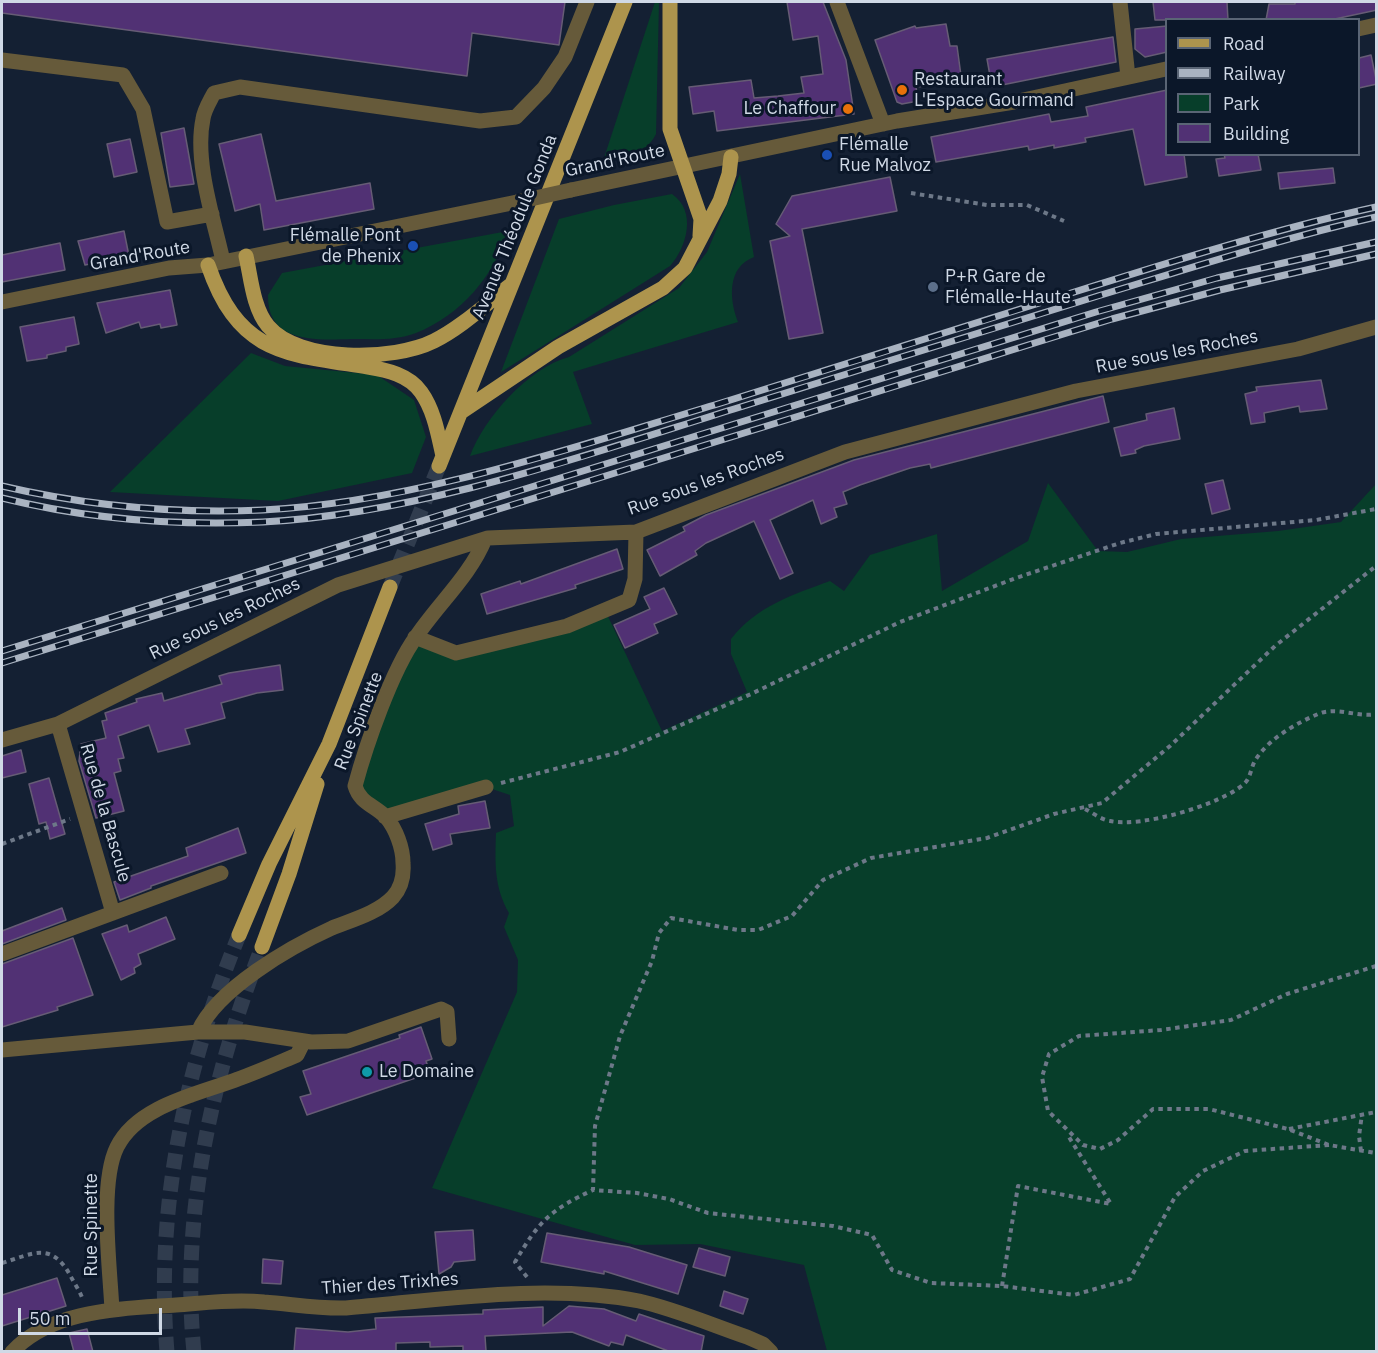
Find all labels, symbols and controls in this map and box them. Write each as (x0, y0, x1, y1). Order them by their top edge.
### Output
legend (1165, 18, 1360, 156)
text: Road (1223, 32, 1264, 55)
text: Railway (1223, 62, 1285, 85)
place label: Restaurant L'Espace Gourmand (914, 69, 1074, 112)
marker: Restaurant L'Espace Gourmand (895, 83, 909, 97)
text: Park (1223, 92, 1259, 115)
place label: Le Chaffour (744, 98, 836, 120)
marker: Le Chaffour (841, 102, 855, 116)
text: Building (1223, 122, 1289, 145)
street label: Avenue Théodule Gonda (468, 131, 562, 323)
place label: Flémalle Rue Malvoz (839, 134, 931, 176)
street label: Grand'Route (563, 140, 667, 182)
marker: Flémalle Rue Malvoz (820, 148, 834, 162)
place label: Flémalle Pont de Phenix (290, 225, 401, 268)
street label: Grand'Route (88, 237, 192, 275)
marker: Flémalle Pont de Phenix (406, 239, 420, 253)
place label: P+R Gare de Flémalle-Haute (945, 266, 1071, 308)
marker: P+R Gare de Flémalle-Haute (926, 280, 940, 294)
street label: Rue sous les Roches (1094, 326, 1260, 378)
street label: Rue sous les Roches (625, 444, 787, 520)
street label: Rue sous les Roches (146, 573, 304, 665)
street label: Rue Spinette (330, 669, 388, 773)
street label: Rue de la Bascule (75, 741, 135, 885)
place label: Le Domaine (379, 1061, 474, 1083)
marker: Le Domaine (360, 1065, 374, 1079)
street label: Rue Spinette (81, 1173, 103, 1277)
street label: Thier des Trixhes (321, 1268, 459, 1300)
scale bar (21, 1296, 165, 1334)
text: 50 m (29, 1307, 71, 1330)

